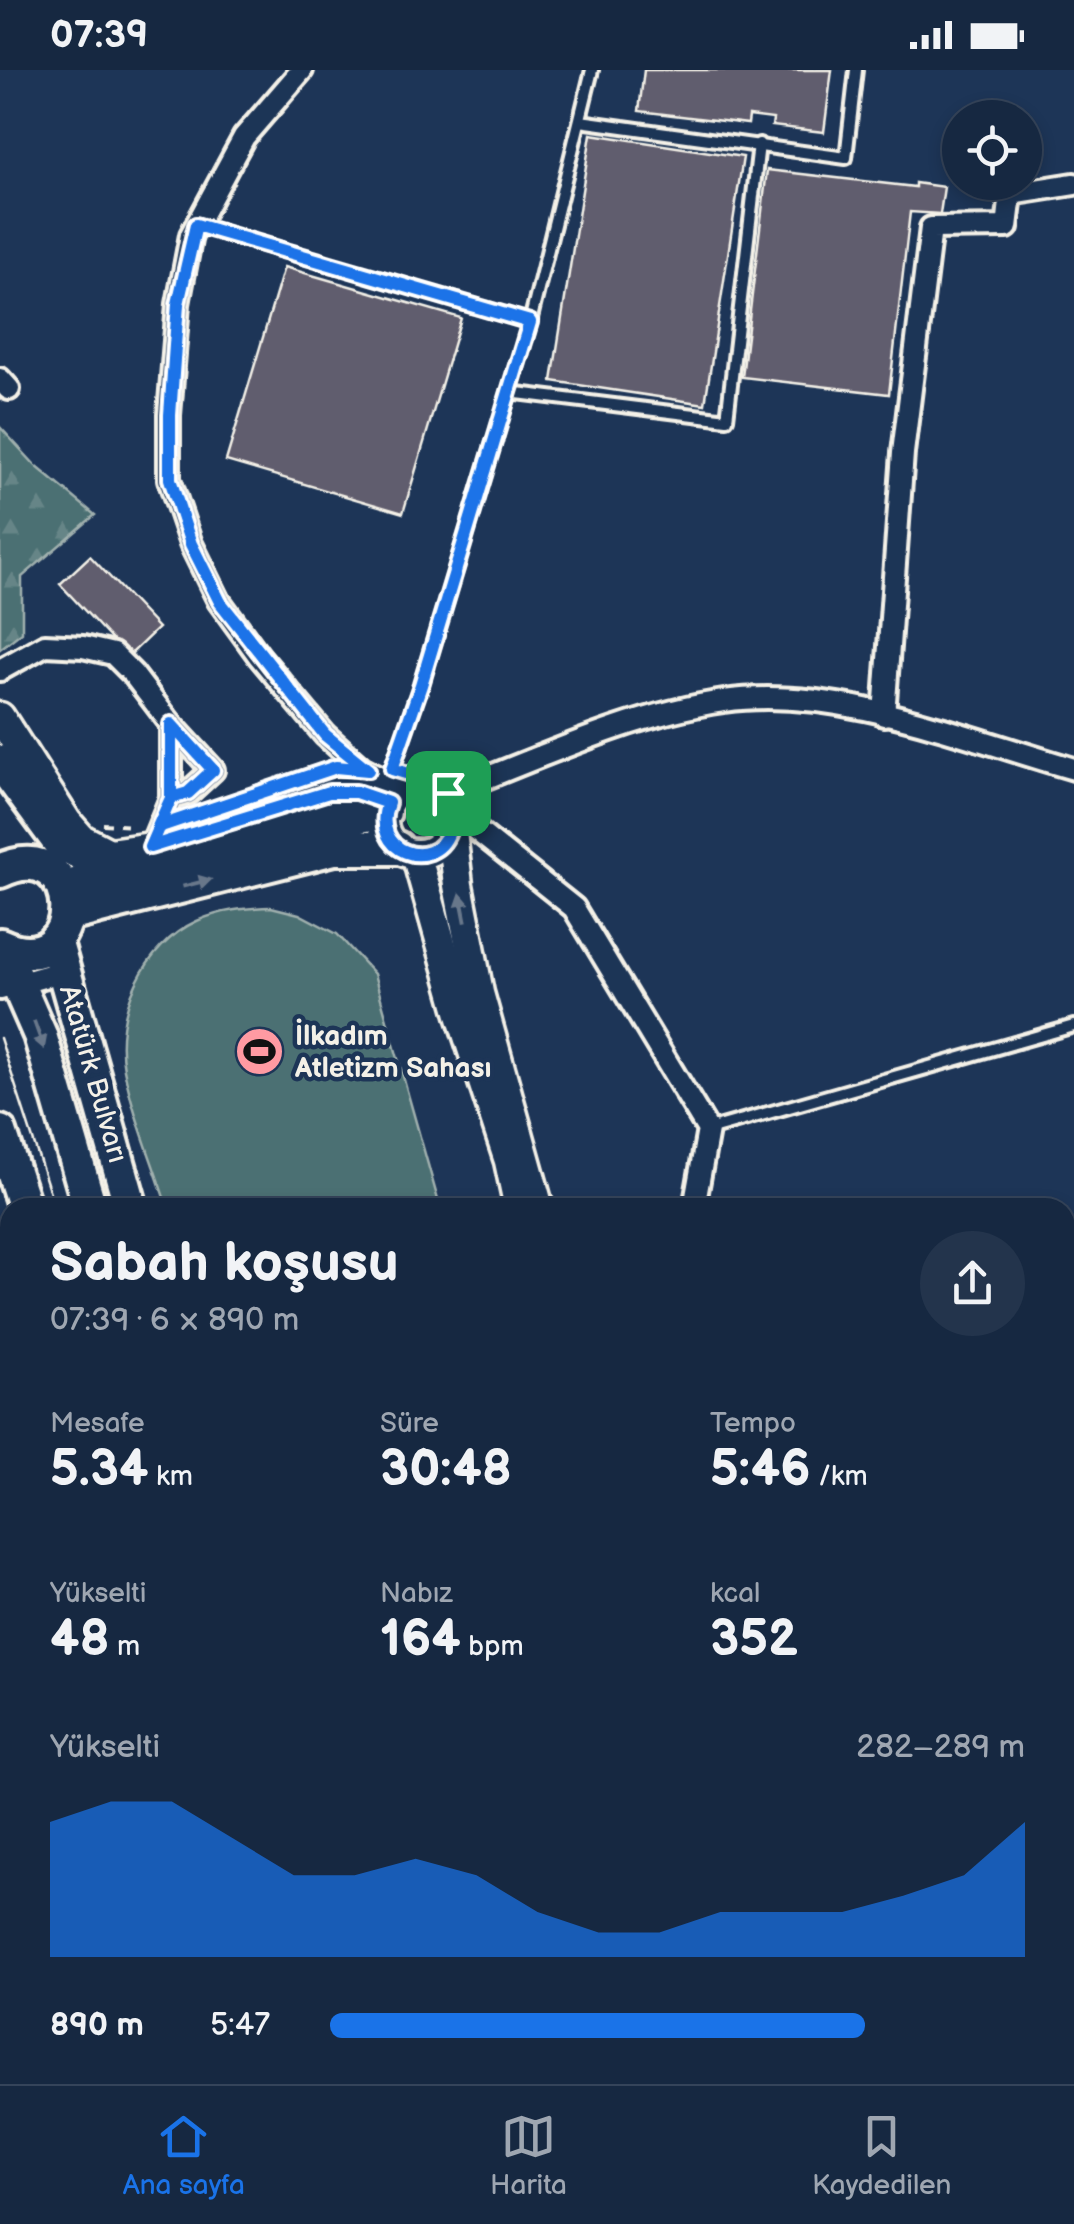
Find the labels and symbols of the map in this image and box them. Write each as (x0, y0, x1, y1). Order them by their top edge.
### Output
pin (406, 751, 491, 836)
one-way arrow (182, 874, 213, 890)
one-way arrow (454, 892, 470, 923)
street label: Atatürk Bulvarı (52, 981, 134, 1167)
place label: İlkadım Atletizm Sahası (294, 1018, 491, 1085)
one-way arrow (32, 1021, 47, 1051)
sports icon: İlkadım Atletizm Sahası (234, 1026, 286, 1078)

